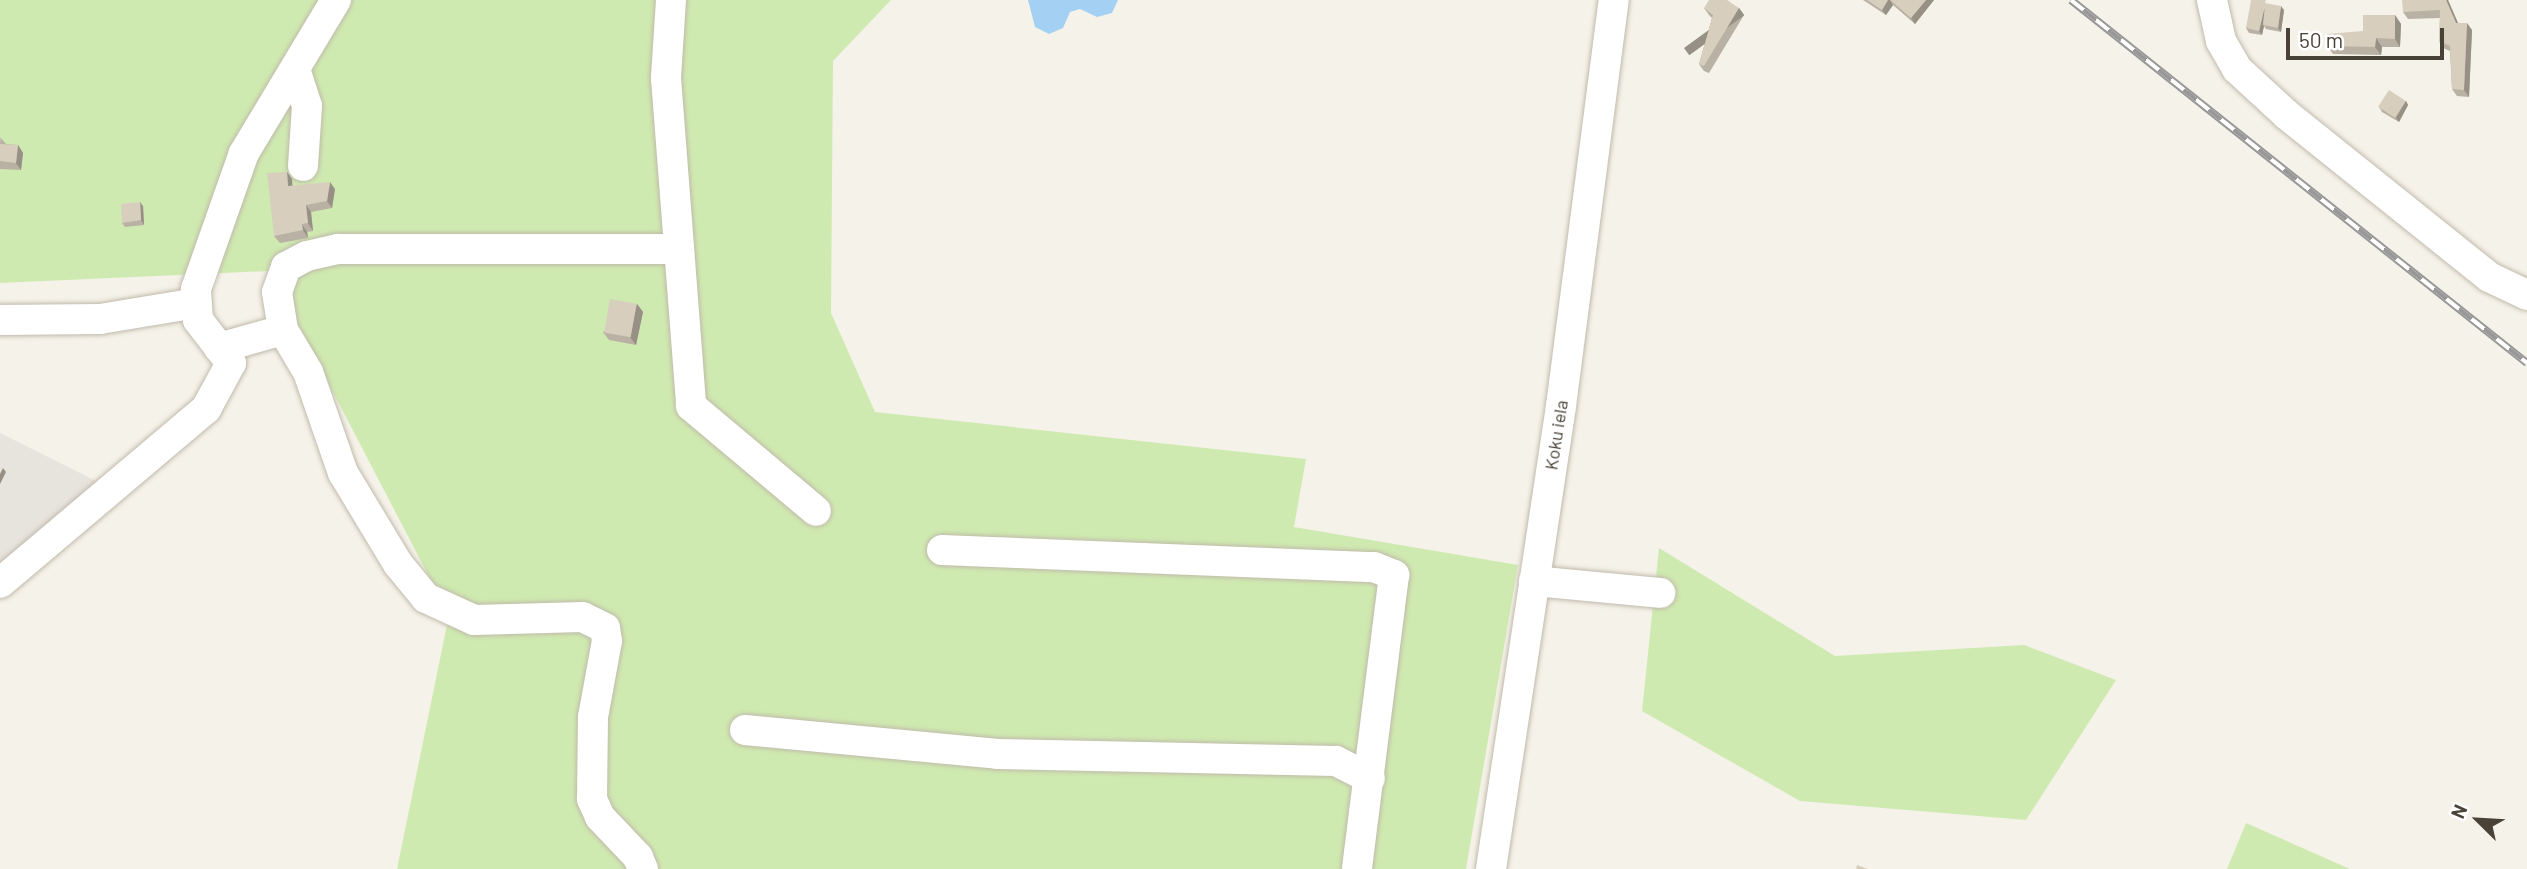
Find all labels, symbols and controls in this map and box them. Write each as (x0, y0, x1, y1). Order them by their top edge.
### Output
scale bar (2289, 14, 2446, 58)
text: 50 m (2299, 27, 2343, 52)
street label: Koku iela (1540, 399, 1572, 471)
north arrow (2443, 785, 2513, 855)
text: N (2445, 801, 2471, 822)

